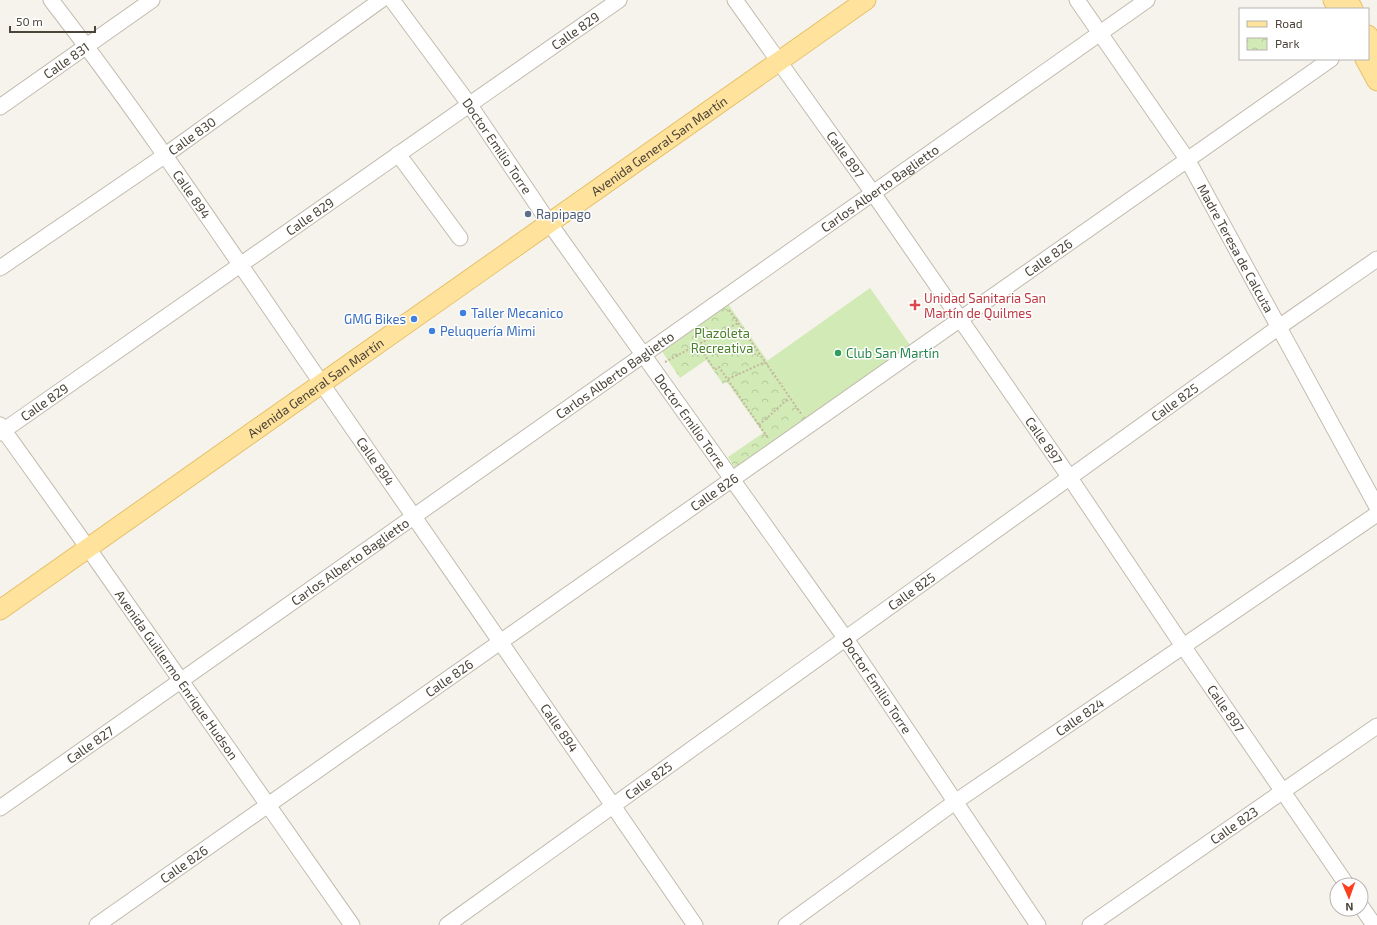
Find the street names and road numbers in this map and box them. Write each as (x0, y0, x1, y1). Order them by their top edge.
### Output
street label: Calle 829 (548, 8, 602, 53)
street label: Calle 831 (40, 39, 92, 82)
street label: Avenida General San Martín (588, 92, 730, 199)
street label: Doctor Emilio Torre (459, 95, 535, 197)
street label: Calle 830 (165, 113, 219, 159)
street label: Calle 897 (823, 128, 868, 182)
street label: Carlos Alberto Baglietto (817, 141, 942, 235)
street label: Calle 894 (170, 167, 214, 222)
street label: Madre Teresa de Calcuta (1194, 181, 1277, 315)
street label: Calle 829 (283, 194, 337, 239)
street label: Calle 826 (1021, 235, 1075, 280)
street label: Carlos Alberto Baglietto (553, 328, 677, 422)
street label: Avenida General San Martín (244, 334, 387, 441)
street label: Doctor Emilio Torre (651, 370, 730, 471)
street label: Calle 829 (17, 380, 71, 424)
street label: Calle 825 (1148, 380, 1201, 424)
street label: Calle 897 (1022, 414, 1066, 468)
street label: Calle 894 (353, 434, 398, 489)
street label: Calle 826 (687, 470, 741, 514)
street label: Carlos Alberto Baglietto (288, 514, 412, 609)
street label: Calle 825 (885, 569, 938, 614)
street label: Avenida Guillermo Enrique Hudson (112, 587, 242, 763)
street label: Doctor Emilio Torre (839, 634, 915, 737)
street label: Calle 826 (422, 656, 476, 700)
street label: Calle 897 (1204, 682, 1248, 736)
street label: Calle 824 (1052, 695, 1107, 739)
street label: Calle 894 (537, 700, 582, 755)
street label: Calle 827 (63, 722, 117, 767)
street label: Calle 825 (622, 758, 675, 803)
street label: Calle 823 (1207, 803, 1261, 847)
street label: Calle 826 (157, 842, 211, 886)

